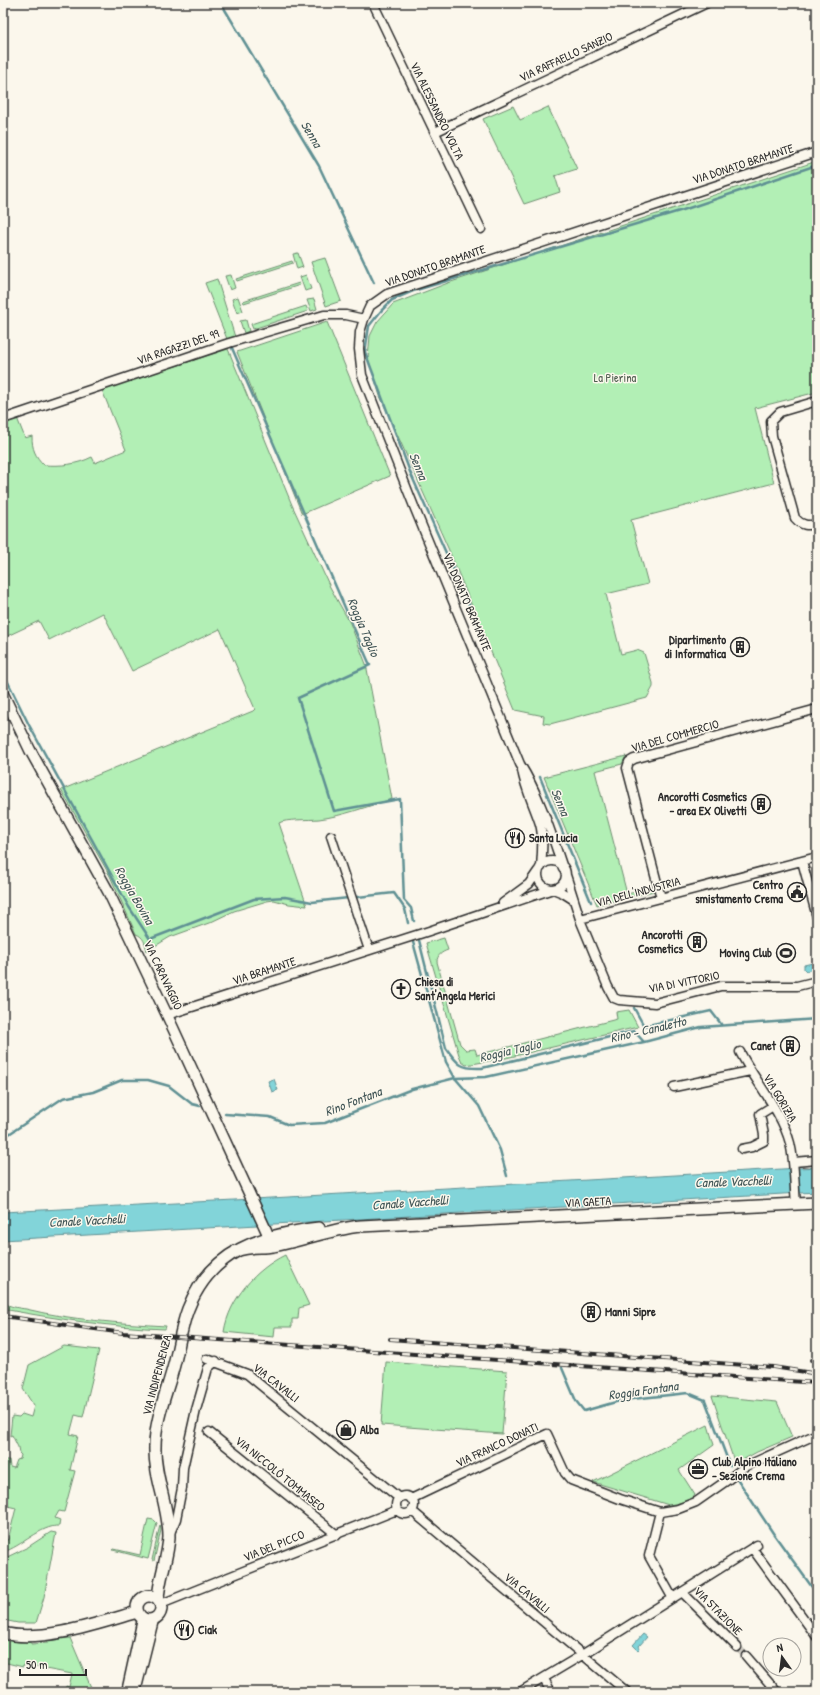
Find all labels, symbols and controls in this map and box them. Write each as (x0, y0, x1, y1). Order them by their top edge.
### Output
street label: VIA RAFFAELLO SANZIO (516, 27, 616, 86)
street label: VIA ALESSANDRO VOLTA (406, 59, 469, 163)
water label: Senna (297, 117, 328, 152)
street label: VIA DONATO BRAMANTE (690, 139, 796, 188)
street label: VIA DONATO BRAMANTE (382, 240, 488, 291)
street label: VIA RAGAZZI DEL 99 (134, 324, 222, 369)
park label: La Pierina (594, 369, 637, 386)
water label: Senna (405, 450, 433, 484)
street label: VIA DONATO BRAMANTE (439, 550, 496, 654)
water label: Roggia Taglio (343, 595, 385, 661)
place label: Dipartimento di Informatica (665, 631, 726, 662)
building icon: Dipartimento di Informatica (729, 636, 751, 658)
street label: VIA DEL COMMERCIO (629, 715, 721, 756)
water label: Senna (547, 786, 575, 820)
place label: Ancorotti Cosmetics - area EX Olivetti (658, 788, 747, 819)
building icon: Ancorotti Cosmetics - area EX Olivetti (750, 793, 772, 815)
restaurant icon: Santa Lucia (504, 827, 526, 849)
place label: Santa Lucia (529, 829, 578, 846)
water label: Roggia Bovina (110, 863, 160, 930)
street label: VIA DELL'INDUSTRIA (594, 872, 682, 911)
place label: Centro smistamento Crema (695, 876, 783, 907)
public building icon: Centro smistamento Crema (786, 881, 808, 903)
place label: Ancorotti Cosmetics (638, 926, 683, 957)
building icon: Ancorotti Cosmetics (686, 931, 708, 953)
street label: VIA CARAVAGGIO (140, 937, 187, 1013)
sports icon: Moving Club (775, 942, 797, 964)
place label: Moving Club (719, 944, 772, 962)
street label: VIA BRAMANTE (230, 952, 298, 989)
street label: VIA DI VITTORIO (647, 966, 721, 997)
place label: Chiesa di Sant'Angela Merici (415, 973, 496, 1005)
church icon: Chiesa di Sant'Angela Merici (390, 978, 412, 1000)
water label: Rino - Canaletto (608, 1011, 689, 1046)
water label: Roggia Taglio (478, 1034, 544, 1067)
building icon: Canet (779, 1035, 801, 1057)
place label: Canet (750, 1037, 777, 1054)
street label: VIA GORIZIA (759, 1070, 802, 1125)
water label: Rino Fontana (322, 1081, 386, 1120)
water label: Canale Vacchelli (694, 1171, 773, 1191)
water label: Canale Vacchelli (371, 1190, 450, 1214)
street label: VIA GAETA (564, 1192, 612, 1211)
water label: Canale Vacchelli (48, 1209, 127, 1231)
building icon: Manni Sipre (580, 1301, 602, 1323)
place label: Manni Sipre (605, 1303, 656, 1321)
street label: VIA INDIPENDENZA (138, 1333, 175, 1417)
street label: VIA CAVALLI (249, 1359, 303, 1406)
water label: Roggia Fontana (607, 1376, 681, 1405)
street label: VIA FRANCO DONATI (453, 1418, 541, 1471)
shop icon: Alba (335, 1419, 357, 1441)
place label: Alba (360, 1421, 379, 1438)
street label: VIA NICCOLÒ TOMMASEO (232, 1432, 329, 1515)
place label: Club Alpino Italiano - Sezione Crema (712, 1453, 797, 1484)
office icon: Club Alpino Italiano - Sezione Crema (687, 1458, 709, 1480)
street label: VIA DEL PICCO (241, 1525, 307, 1566)
street label: VIA CAVALLI (501, 1568, 554, 1617)
street label: VIA STAZIONE (690, 1583, 747, 1639)
restaurant icon: Ciak (173, 1619, 195, 1641)
place label: Ciak (198, 1621, 217, 1638)
north arrow (762, 1637, 802, 1677)
text: N (775, 1640, 784, 1655)
scale bar (20, 1651, 86, 1677)
text: 50 m (26, 1656, 47, 1673)

